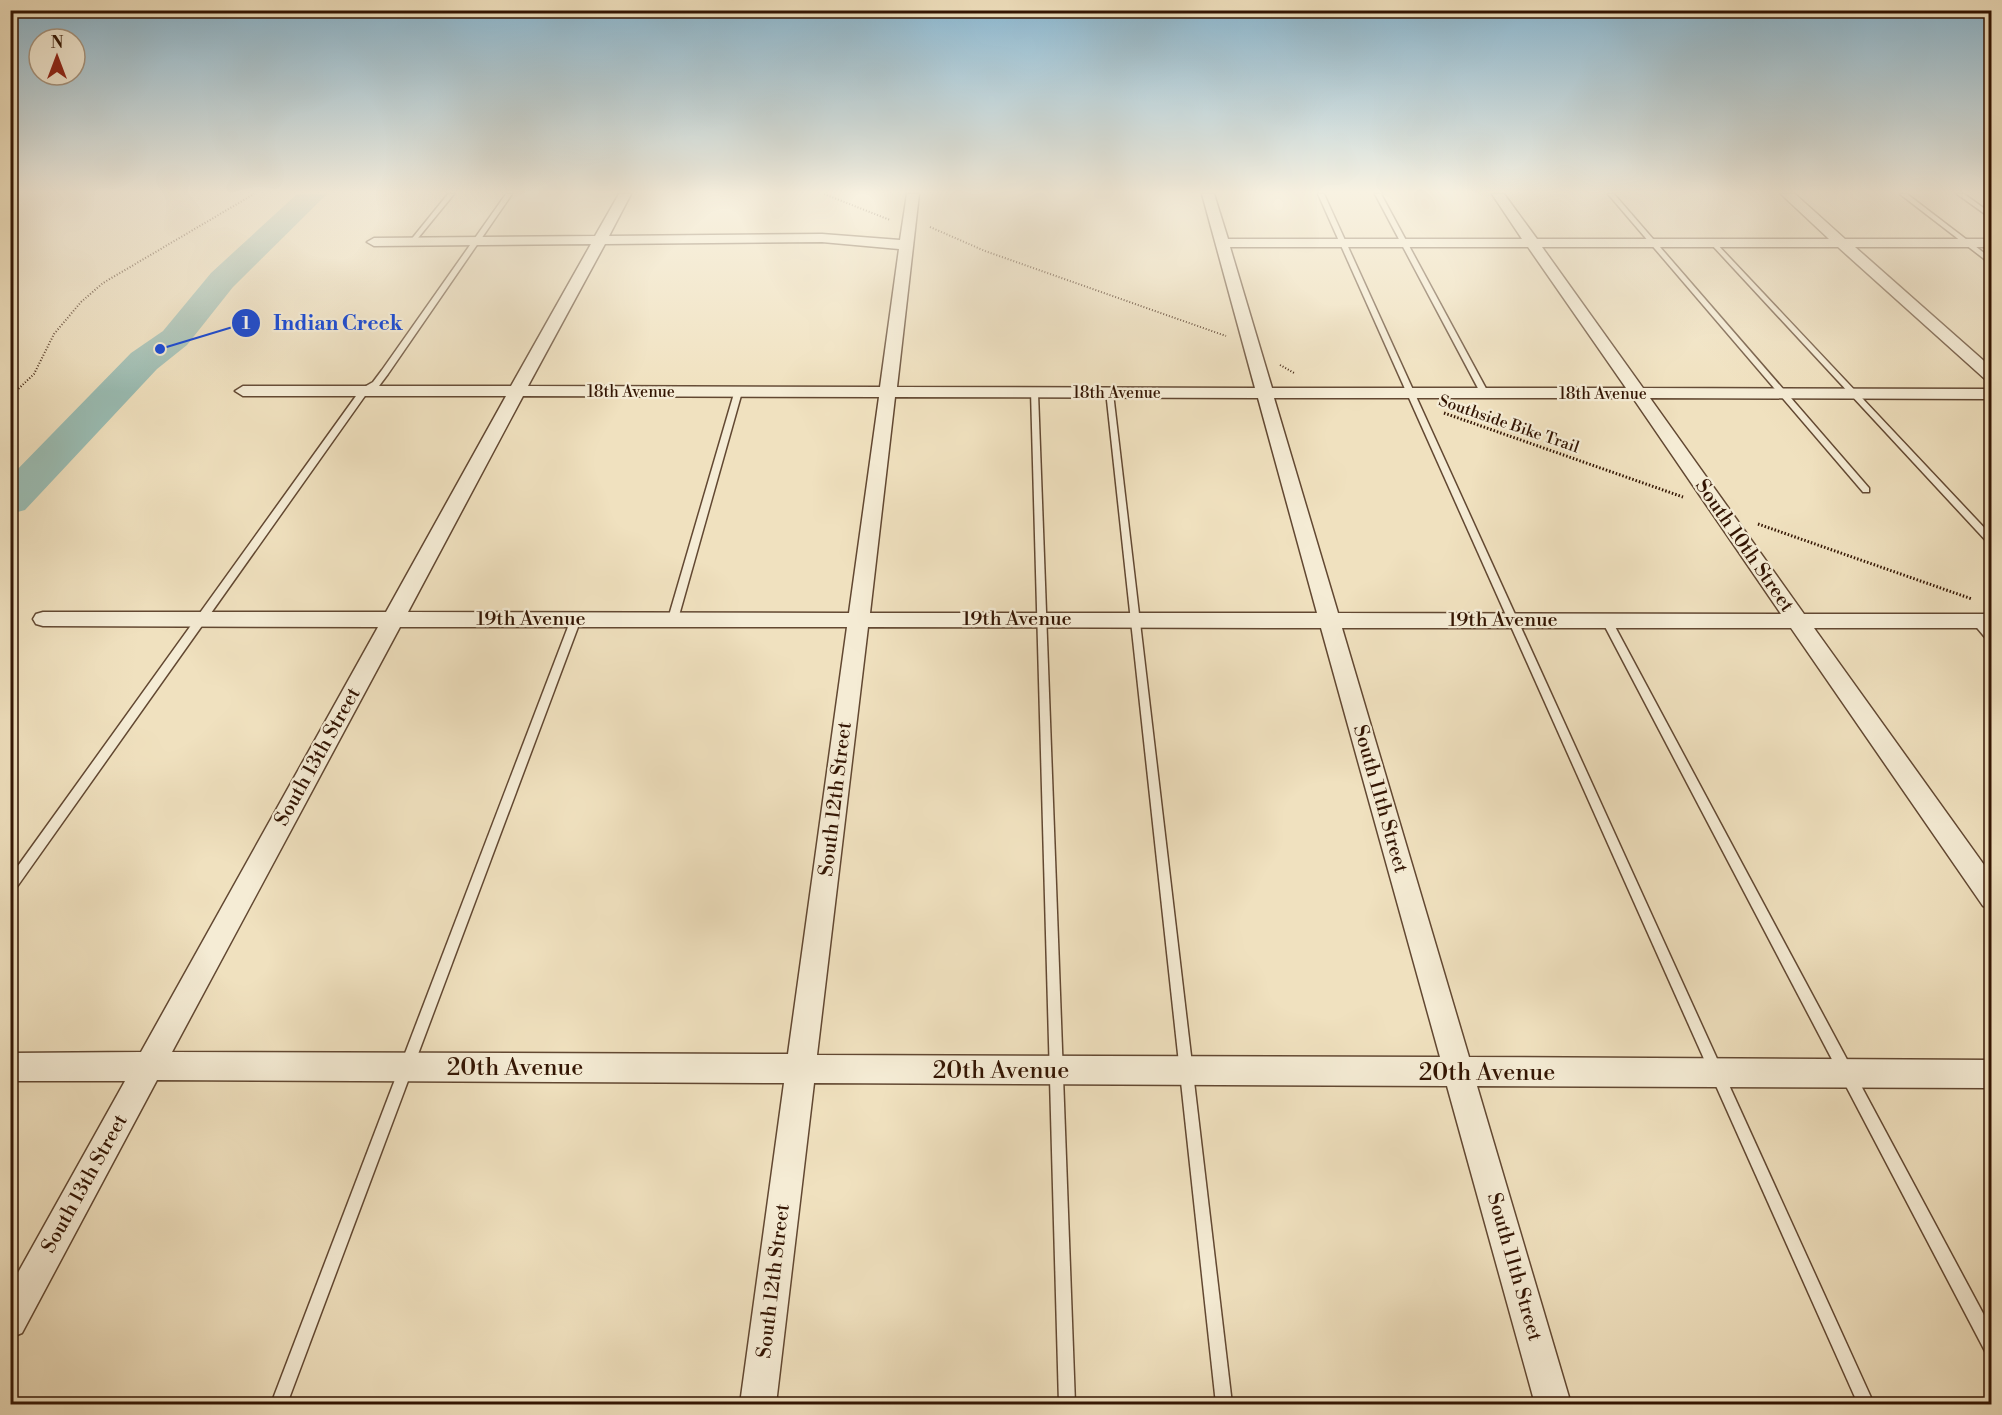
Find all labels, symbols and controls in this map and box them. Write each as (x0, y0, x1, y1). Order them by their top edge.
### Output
north arrow (27, 27, 87, 87)
text: N (51, 33, 64, 53)
callout: Indian Creek (231, 303, 415, 342)
text: Indian Creek (273, 311, 404, 337)
text: 1 (242, 312, 251, 335)
street label: 18th Avenue (587, 382, 675, 402)
street label: 18th Avenue (1073, 383, 1161, 403)
street label: 18th Avenue (1559, 384, 1647, 404)
street label: Southside Bike Trail (1436, 391, 1582, 457)
street label: South 10th Street (1689, 475, 1799, 617)
street label: 19th Avenue (476, 607, 586, 632)
street label: 19th Avenue (962, 607, 1072, 632)
street label: 19th Avenue (1448, 608, 1558, 633)
street label: South 13th Street (270, 683, 366, 831)
street label: South 12th Street (814, 720, 858, 878)
street label: South 11th Street (1347, 722, 1413, 876)
street label: 20th Avenue (447, 1053, 583, 1083)
street label: 20th Avenue (933, 1056, 1069, 1086)
street label: 20th Avenue (1419, 1058, 1555, 1088)
street label: South 13th Street (37, 1110, 133, 1258)
street label: South 11th Street (1481, 1190, 1547, 1344)
street label: South 12th Street (752, 1202, 796, 1360)

